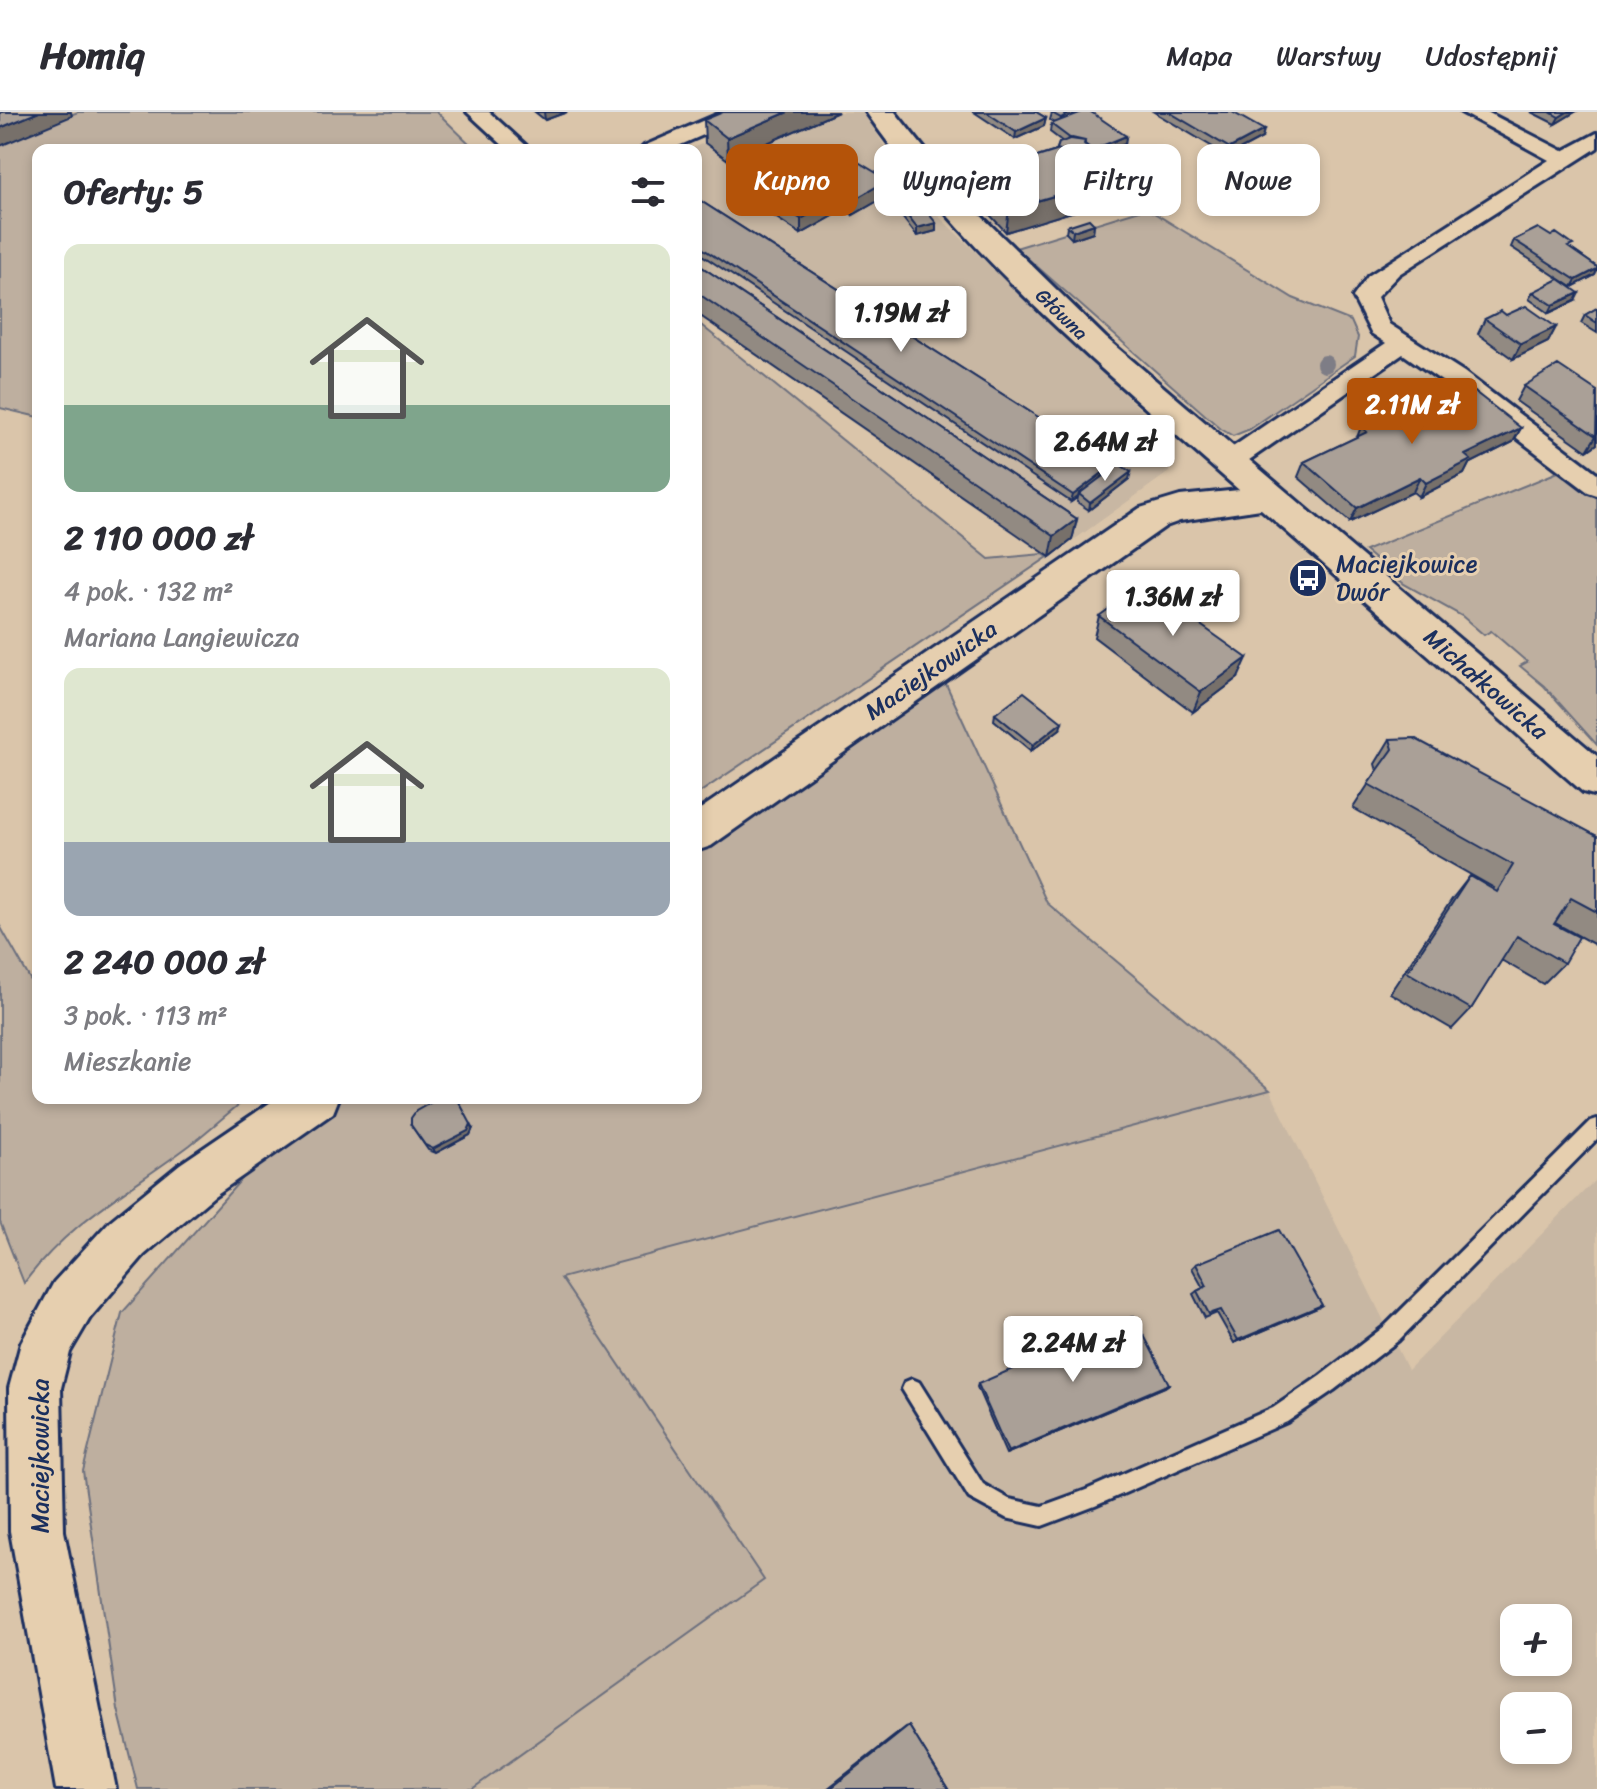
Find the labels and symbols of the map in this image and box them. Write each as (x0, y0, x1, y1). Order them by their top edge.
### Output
street label: Główna (1027, 280, 1097, 349)
pin: 1.19M zł (818, 286, 984, 354)
pin: 2.11M zł (1329, 378, 1495, 446)
pin: 2.64M zł (1022, 415, 1188, 483)
place label: Maciejkowice Dwór (1336, 543, 1478, 613)
bus stop icon: Maciejkowice Dwór (1287, 557, 1329, 599)
pin: 1.36M zł (1090, 570, 1256, 638)
street label: Maciejkowicka (856, 608, 1006, 732)
street label: Michałkowicka (1414, 617, 1559, 751)
pin: 2.24M zł (990, 1316, 1156, 1384)
street label: Maciejkowicka (19, 1379, 61, 1533)

